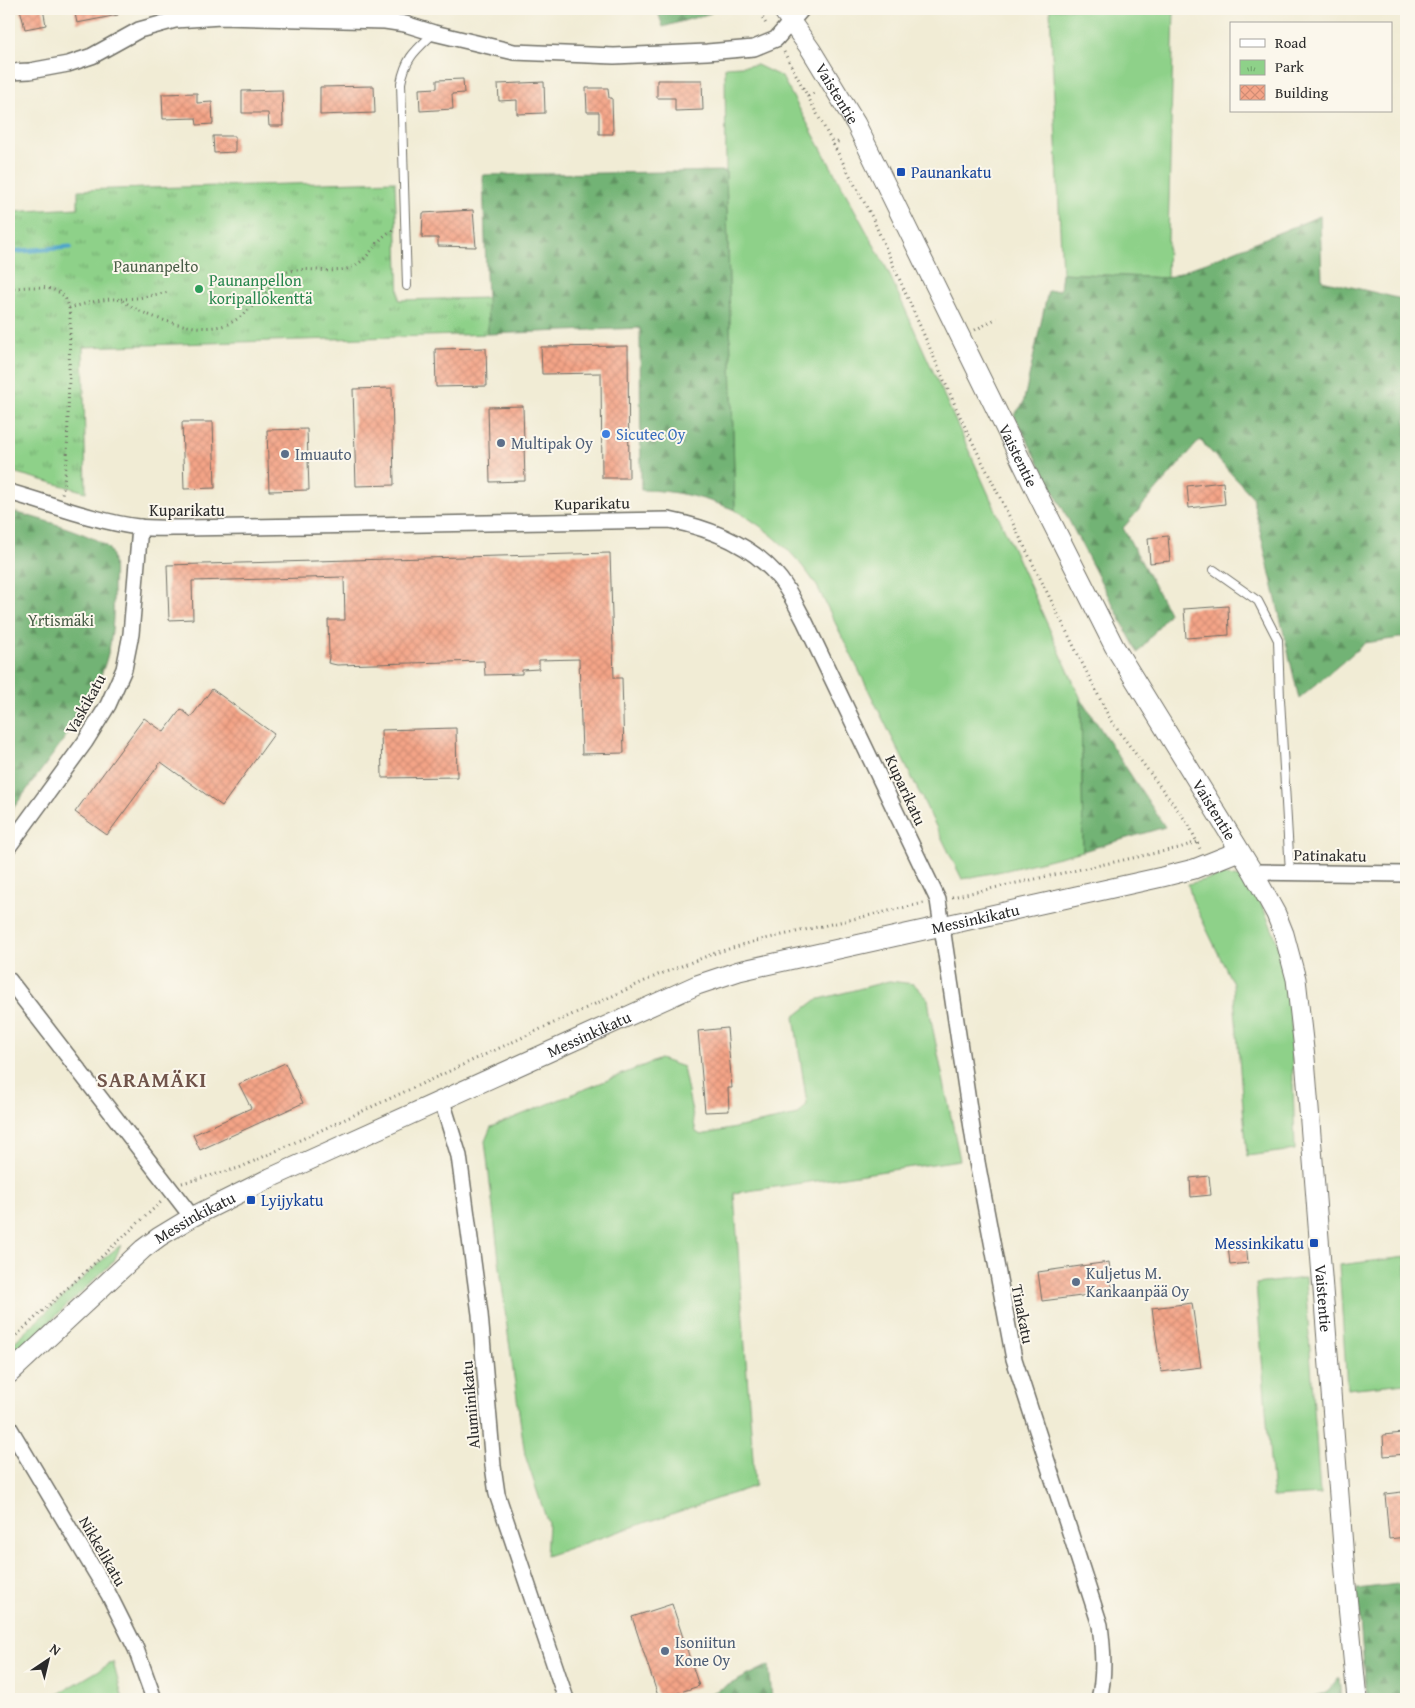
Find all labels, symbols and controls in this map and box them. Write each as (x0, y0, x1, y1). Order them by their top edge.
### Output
legend (1230, 22, 1392, 112)
text: Road (1275, 32, 1306, 53)
text: Park (1275, 56, 1304, 77)
street label: Vaistentie (810, 58, 865, 129)
text: Building (1275, 82, 1329, 103)
place label: Paunankatu (911, 160, 992, 184)
marker: Paunankatu (895, 166, 907, 178)
park label: Paunanpelto (114, 254, 198, 278)
place label: Paunanpellon koripallokenttä (209, 268, 313, 310)
marker: Paunanpellon koripallokenttä (193, 283, 205, 295)
street label: Vaistentie (993, 420, 1044, 491)
place label: Sicutec Oy (616, 422, 686, 446)
marker: Sicutec Oy (600, 428, 612, 440)
place label: Multipak Oy (511, 431, 593, 455)
marker: Multipak Oy (495, 437, 507, 449)
place label: Imuauto (295, 442, 352, 466)
marker: Imuauto (279, 448, 291, 460)
street label: Kuparikatu (554, 490, 630, 516)
street label: Kuparikatu (149, 498, 225, 522)
park label: Yrtismäki (28, 608, 94, 632)
street label: Vaskikatu (58, 669, 112, 739)
street label: Kuparikatu (879, 751, 933, 830)
street label: Vaistentie (1187, 774, 1243, 845)
street label: Patinakatu (1293, 842, 1367, 868)
street label: Messinkikatu (929, 897, 1022, 940)
street label: Messinkikatu (543, 1004, 635, 1063)
district label: SARAMÄKI (97, 1064, 207, 1095)
street label: Messinkikatu (149, 1185, 240, 1249)
place label: Lyijykatu (261, 1188, 324, 1212)
marker: Lyijykatu (245, 1194, 257, 1206)
place label: Messinkikatu (1215, 1231, 1304, 1255)
marker: Messinkikatu (1308, 1237, 1320, 1249)
place label: Kuljetus M. Kankaanpää Oy (1086, 1261, 1189, 1303)
street label: Vaistentie (1309, 1264, 1338, 1333)
marker: Kuljetus M. Kankaanpää Oy (1070, 1276, 1082, 1288)
street label: Tinakatu (1005, 1282, 1041, 1346)
street label: Alumiinikatu (454, 1360, 486, 1450)
street label: Nikkelikatu (73, 1511, 133, 1591)
place label: Isoniitun Kone Oy (675, 1630, 736, 1672)
north arrow (22, 1636, 72, 1686)
text: N (46, 1638, 66, 1661)
marker: Isoniitun Kone Oy (659, 1645, 671, 1657)

